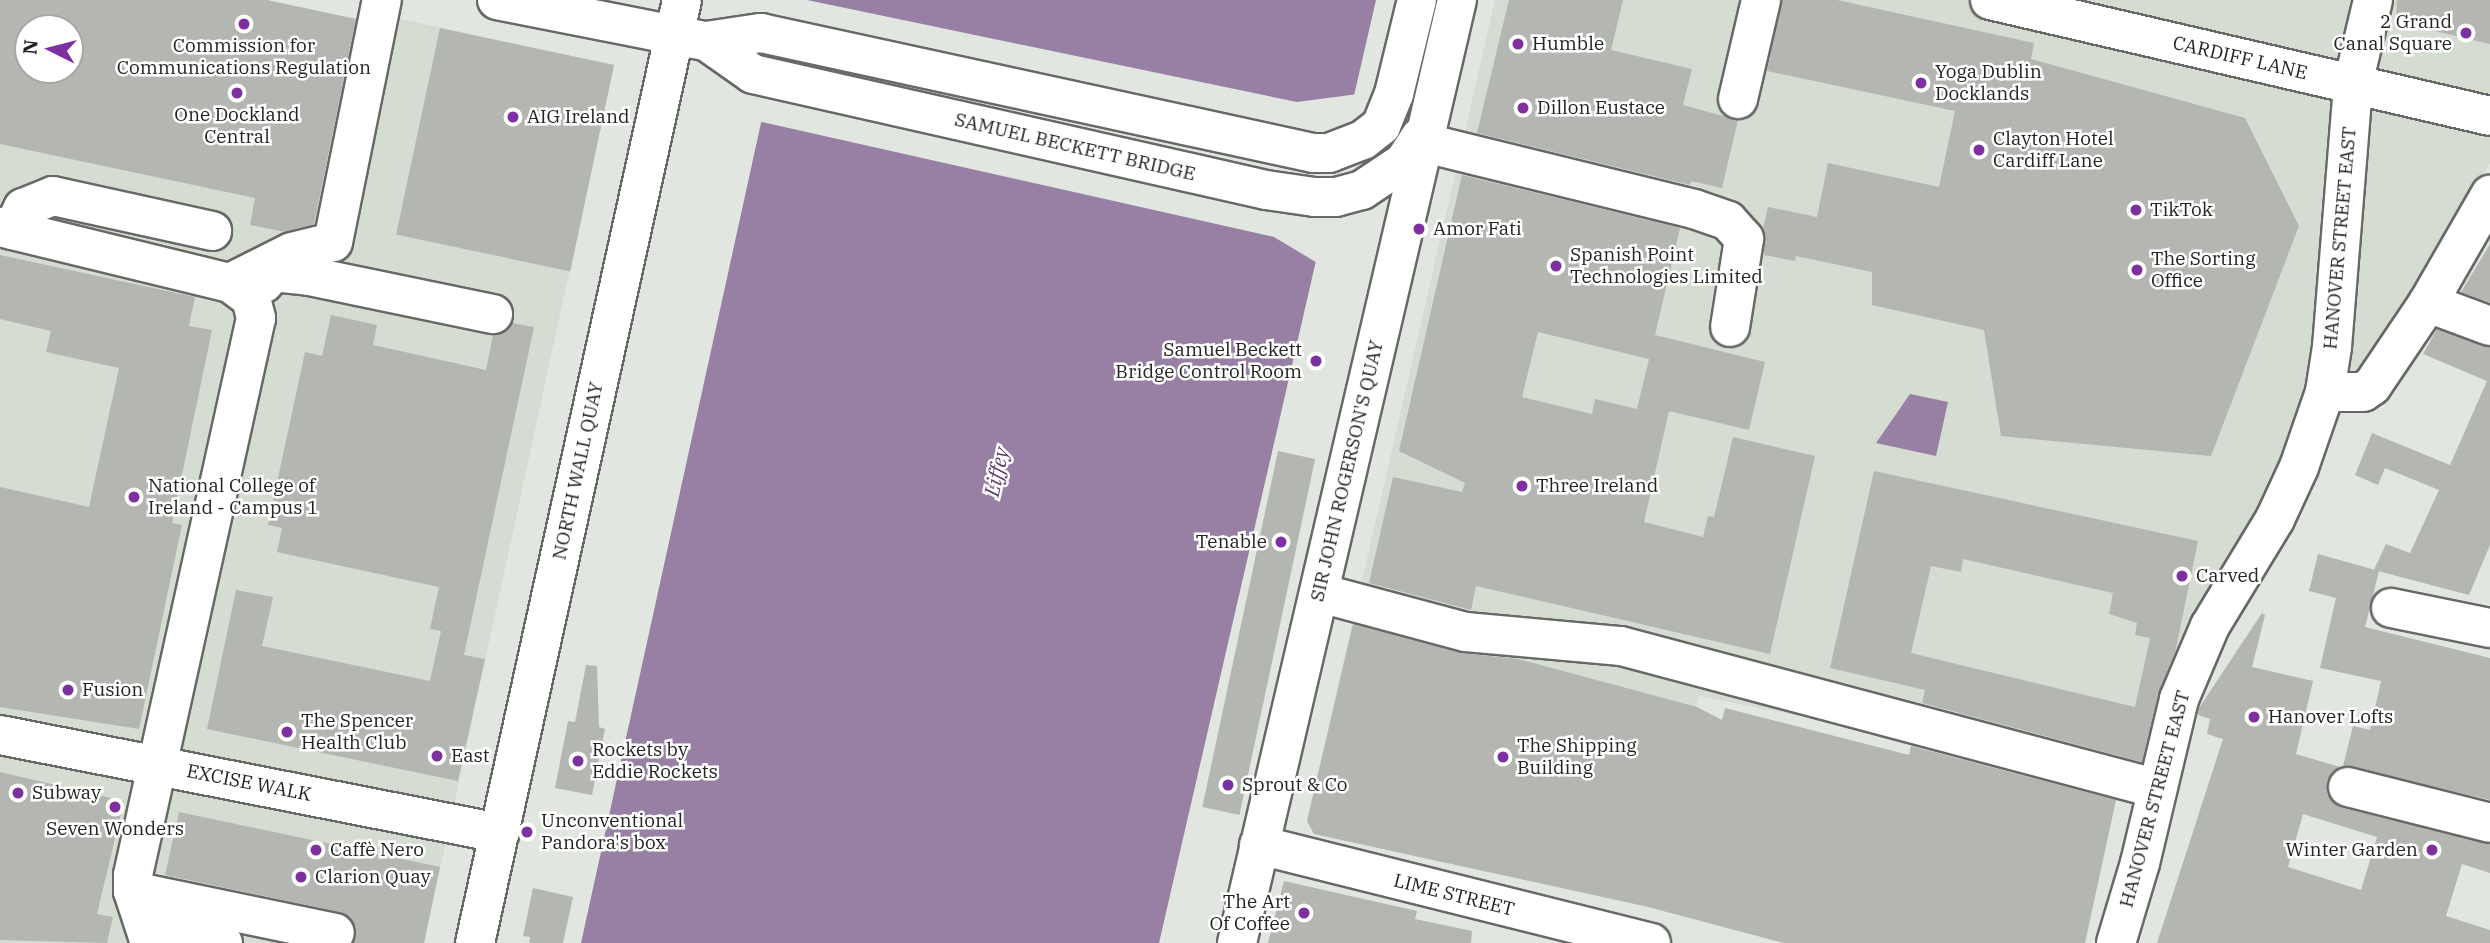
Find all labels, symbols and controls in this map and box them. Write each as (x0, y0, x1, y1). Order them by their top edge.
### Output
place label: 2 Grand Canal Square (2334, 11, 2452, 55)
north arrow (14, 14, 84, 84)
marker: Commission for Communications Regulation (236, 16, 252, 32)
marker: 2 Grand Canal Square (2458, 25, 2474, 41)
street label: CARDIFF LANE (2170, 31, 2310, 85)
place label: Humble (1532, 33, 1604, 55)
place label: Commission for Communications Regulation (117, 35, 371, 79)
marker: Humble (1510, 36, 1526, 52)
text: N (17, 38, 43, 56)
place label: Yoga Dublin Docklands (1935, 61, 2042, 105)
marker: Yoga Dublin Docklands (1913, 75, 1929, 91)
marker: One Dockland Central (229, 85, 245, 101)
place label: Dillon Eustace (1537, 97, 1665, 119)
marker: Dillon Eustace (1515, 100, 1531, 116)
place label: One Dockland Central (174, 104, 300, 148)
place label: AIG Ireland (527, 106, 630, 128)
street label: SAMUEL BECKETT BRIDGE (952, 108, 1198, 186)
marker: AIG Ireland (505, 109, 521, 125)
street label: HANOVER STREET EAST (2319, 126, 2361, 350)
place label: Clayton Hotel Cardiff Lane (1993, 128, 2114, 172)
marker: Clayton Hotel Cardiff Lane (1971, 142, 1987, 158)
place label: TikTok (2150, 199, 2213, 221)
marker: TikTok (2128, 202, 2144, 218)
place label: Amor Fati (1433, 218, 1522, 240)
marker: Amor Fati (1411, 221, 1427, 237)
place label: Spanish Point Technologies Limited (1570, 244, 1763, 288)
place label: The Sorting Office (2151, 248, 2255, 292)
marker: Spanish Point Technologies Limited (1548, 258, 1564, 274)
marker: The Sorting Office (2129, 262, 2145, 278)
street label: SIR JOHN ROGERSON'S QUAY (1306, 338, 1388, 604)
place label: Samuel Beckett Bridge Control Room (1115, 339, 1302, 383)
marker: Samuel Beckett Bridge Control Room (1308, 353, 1324, 369)
street label: NORTH WALL QUAY (548, 380, 608, 562)
water label: Liffey (978, 445, 1014, 499)
place label: National College of Ireland - Campus 1 (148, 475, 318, 519)
place label: Three Ireland (1536, 475, 1658, 497)
marker: Three Ireland (1514, 478, 1530, 494)
marker: National College of Ireland - Campus 1 (126, 489, 142, 505)
place label: Tenable (1196, 531, 1267, 553)
marker: Tenable (1273, 534, 1289, 550)
place label: Carved (2196, 565, 2259, 587)
marker: Carved (2174, 568, 2190, 584)
place label: Fusion (82, 679, 143, 701)
marker: Fusion (60, 682, 76, 698)
street label: HANOVER STREET EAST (2115, 688, 2195, 910)
place label: Hanover Lofts (2268, 706, 2393, 728)
marker: Hanover Lofts (2246, 709, 2262, 725)
place label: The Spencer Health Club (301, 710, 413, 754)
marker: The Spencer Health Club (279, 724, 295, 740)
place label: The Shipping Building (1517, 735, 1637, 779)
place label: Rockets by Eddie Rockets (592, 739, 718, 783)
place label: East (451, 745, 489, 767)
marker: East (429, 748, 445, 764)
marker: The Shipping Building (1495, 749, 1511, 765)
marker: Rockets by Eddie Rockets (570, 753, 586, 769)
street label: EXCISE WALK (185, 760, 313, 806)
place label: Sprout & Co (1242, 774, 1347, 796)
marker: Sprout & Co (1220, 777, 1236, 793)
place label: Subway (32, 782, 101, 804)
marker: Subway (10, 785, 26, 801)
marker: Seven Wonders (107, 799, 123, 815)
place label: Unconventional Pandora's box (541, 810, 683, 854)
place label: Seven Wonders (46, 818, 184, 840)
marker: Unconventional Pandora's box (519, 824, 535, 840)
place label: Caffè Nero (330, 839, 424, 861)
place label: Winter Garden (2285, 839, 2418, 861)
marker: Caffè Nero (308, 842, 324, 858)
marker: Winter Garden (2424, 842, 2440, 858)
place label: Clarion Quay (315, 866, 431, 888)
marker: Clarion Quay (293, 869, 309, 885)
street label: LIME STREET (1391, 869, 1517, 921)
place label: The Art Of Coffee (1209, 891, 1290, 935)
marker: The Art Of Coffee (1296, 905, 1312, 921)

